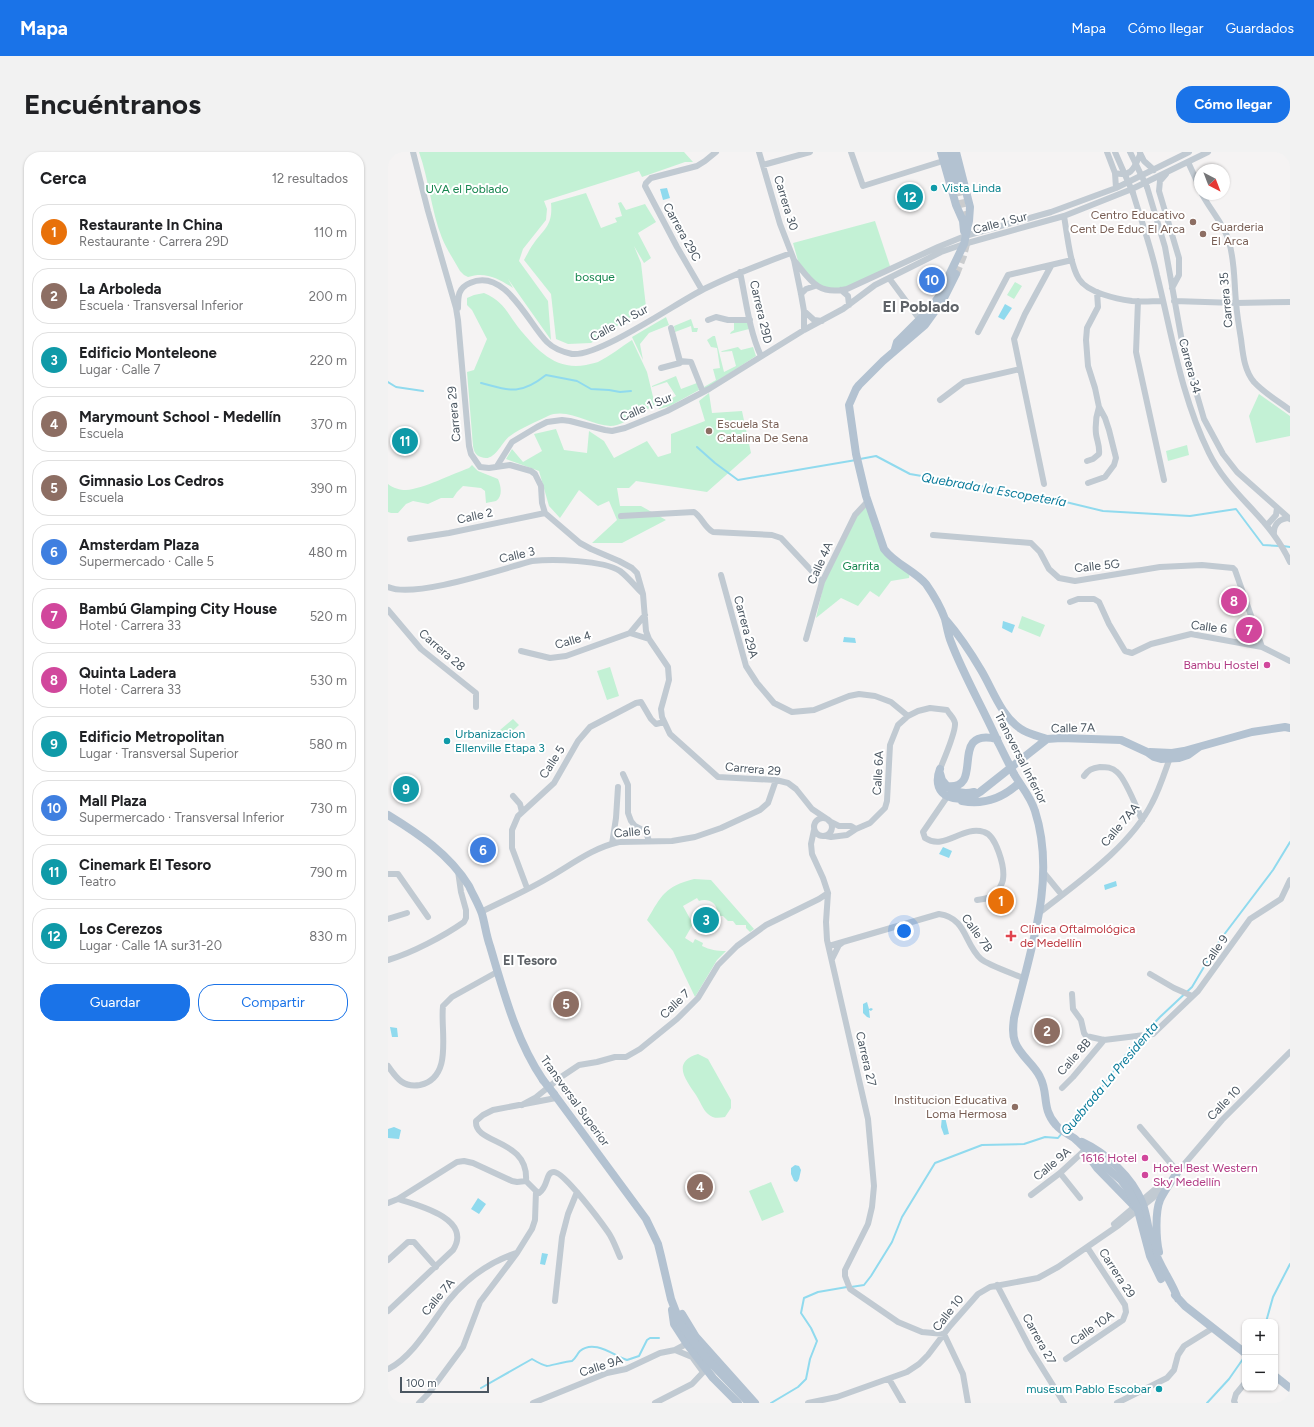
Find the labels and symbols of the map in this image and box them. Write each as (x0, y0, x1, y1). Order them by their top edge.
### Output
north arrow (1194, 164, 1230, 200)
street label: Carrera 30 (771, 174, 801, 232)
place label: Vista Linda (942, 181, 1001, 195)
park label: UVA el Poblado (426, 182, 509, 196)
pin: 12 (897, 182, 923, 212)
marker: Vista Linda (929, 183, 939, 193)
street label: Carrera 29C (660, 200, 704, 264)
place label: Centro Educativo Cent De Educ El Arca (1070, 208, 1185, 236)
street label: Calle 1 Sur (971, 209, 1029, 237)
marker: Centro Educativo Cent De Educ El Arca (1188, 217, 1198, 227)
place label: Guarderia El Arca (1211, 220, 1264, 248)
marker: Guarderia El Arca (1198, 229, 1208, 239)
pin: 10 (919, 265, 945, 295)
park label: bosque (575, 270, 615, 284)
street label: Carrera 35 (1217, 271, 1235, 329)
street label: Carrera 29D (747, 279, 775, 345)
district label: El Poblado (883, 297, 959, 316)
street label: Calle 1A Sur (588, 302, 650, 344)
street label: Carrera 34 (1176, 337, 1204, 396)
street label: Carrera 29 (445, 385, 463, 443)
street label: Calle 1 Sur (618, 390, 674, 424)
place label: Escuela Sta Catalina De Sena (717, 417, 808, 445)
pin: 11 (392, 426, 418, 456)
marker: Escuela Sta Catalina De Sena (704, 426, 714, 436)
water label: Quebrada la Escopetería (920, 469, 1068, 510)
street label: Calle 2 (456, 505, 494, 527)
street label: Calle 4A (804, 540, 836, 586)
street label: Calle 3 (498, 544, 536, 566)
street label: Calle 5G (1074, 557, 1120, 575)
park label: Garrita (843, 559, 879, 573)
pin: 8 (1221, 586, 1247, 616)
street label: Carrera 29A (731, 594, 761, 660)
pin: 7 (1236, 615, 1262, 645)
street label: Calle 6 (1190, 618, 1228, 636)
street label: Carrera 28 (416, 626, 468, 674)
street label: Calle 4 (553, 628, 593, 652)
place label: Bambu Hostel (1183, 658, 1259, 672)
marker: Bambu Hostel (1262, 660, 1272, 670)
street label: Transversal Inferior (992, 710, 1050, 806)
street label: Calle 7A (1051, 721, 1095, 735)
place label: Urbanizacion Ellenville Etapa 3 (455, 727, 545, 755)
marker: Urbanizacion Ellenville Etapa 3 (442, 736, 452, 746)
street label: Calle 5 (536, 743, 568, 781)
street label: Calle 6A (870, 750, 886, 796)
street label: Carrera 29 (724, 760, 782, 778)
pin: 9 (393, 774, 419, 804)
street label: Calle 7AA (1098, 800, 1142, 850)
street label: Calle 6 (613, 823, 651, 841)
pin: 6 (470, 835, 496, 865)
pin: 1 (988, 886, 1014, 916)
pin: 3 (693, 905, 719, 935)
street label: Calle 7B (959, 911, 995, 955)
your location (894, 921, 914, 941)
place label: Clínica Oftalmológica de Medellín (1020, 922, 1135, 950)
marker: Clínica Oftalmológica de Medellín (1005, 930, 1017, 942)
street label: Calle 9 (1199, 932, 1231, 970)
district label: El Tesoro (503, 953, 557, 968)
street label: Calle 7 (657, 986, 693, 1022)
pin: 5 (553, 989, 579, 1019)
pin: 2 (1034, 1016, 1060, 1046)
water label: Quebrada La Presidenta (1058, 1018, 1161, 1138)
street label: Carrera 27 (853, 1030, 879, 1088)
street label: Calle 8B (1054, 1036, 1094, 1078)
street label: Transversal Superior (538, 1053, 612, 1149)
street label: Calle 10 (1204, 1083, 1244, 1123)
place label: Institucion Educativa Loma Hermosa (894, 1093, 1007, 1121)
marker: Institucion Educativa Loma Hermosa (1010, 1102, 1020, 1112)
street label: Calle 9A (1030, 1144, 1074, 1184)
place label: 1616 Hotel (1081, 1151, 1137, 1165)
marker: 1616 Hotel (1140, 1153, 1150, 1163)
place label: Hotel Best Western Sky Medellín (1153, 1161, 1258, 1189)
marker: Hotel Best Western Sky Medellín (1140, 1170, 1150, 1180)
pin: 4 (687, 1172, 713, 1202)
street label: Carrera 29 (1096, 1246, 1138, 1301)
street label: Calle 7A (418, 1276, 458, 1318)
street label: Calle 10 (929, 1292, 967, 1334)
street label: Calle 10A (1067, 1308, 1117, 1348)
street label: Carrera 27 (1019, 1311, 1059, 1367)
street label: Calle 9A (578, 1352, 624, 1380)
scale bar (400, 1375, 489, 1394)
place label: museum Pablo Escobar (1026, 1382, 1151, 1396)
marker: museum Pablo Escobar (1154, 1384, 1164, 1394)

